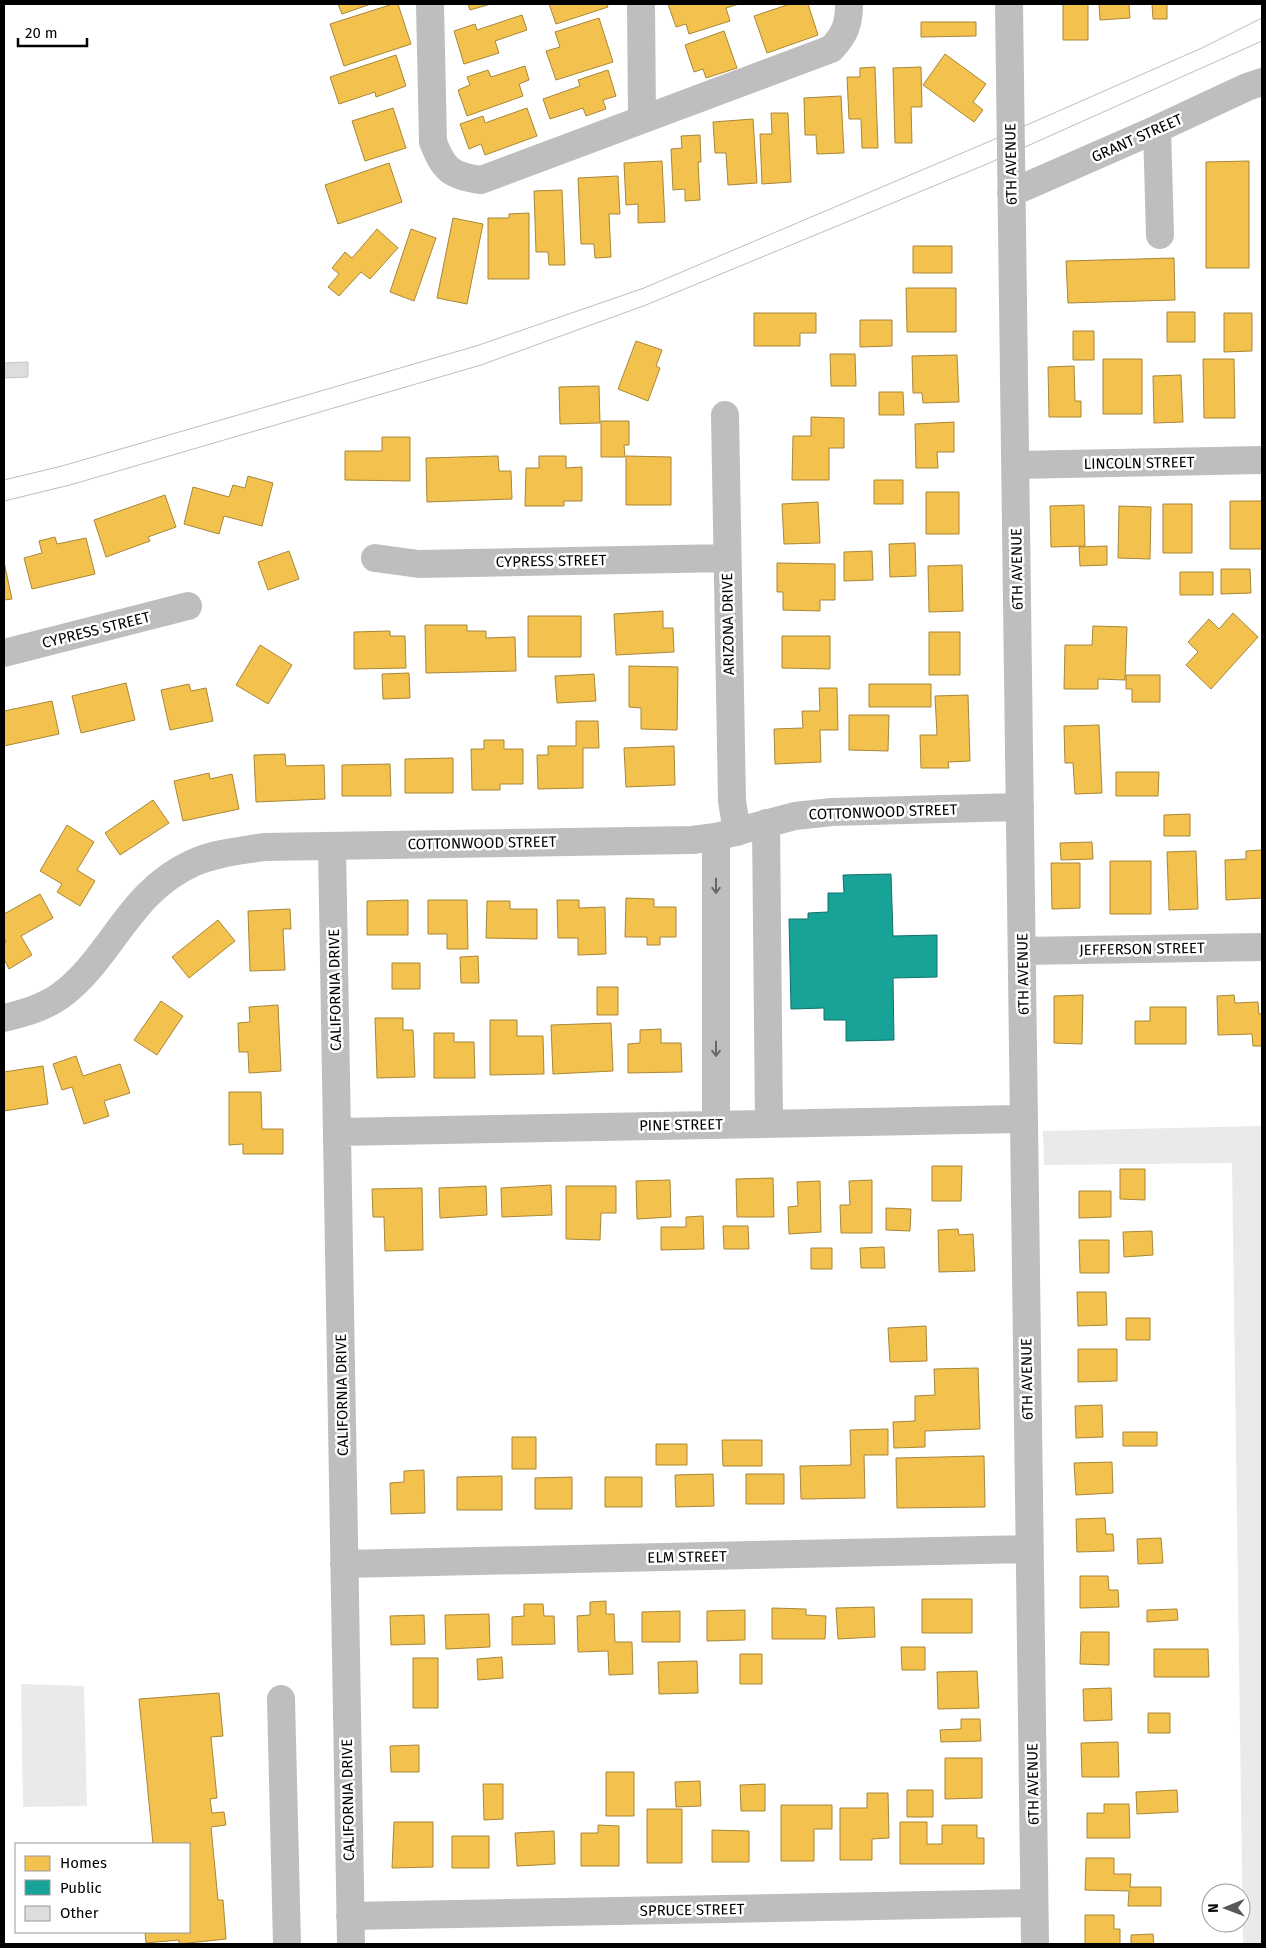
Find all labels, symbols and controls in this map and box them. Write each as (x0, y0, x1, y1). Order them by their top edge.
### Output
scale bar (18, 15, 86, 47)
text: 20 m (25, 24, 58, 42)
street label: GRANT STREET (1089, 110, 1185, 166)
street label: 6TH AVENUE (1001, 123, 1021, 205)
street label: LINCOLN STREET (1083, 453, 1195, 473)
street label: 6TH AVENUE (1007, 528, 1027, 610)
street label: CYPRESS STREET (496, 551, 607, 571)
street label: ARIZONA DRIVE (718, 573, 738, 675)
street label: CYPRESS STREET (40, 608, 152, 652)
street label: COTTONWOOD STREET (808, 800, 958, 824)
street label: COTTONWOOD STREET (407, 833, 557, 853)
one-way arrow (711, 878, 721, 894)
street label: CALIFORNIA DRIVE (325, 929, 345, 1051)
street label: 6TH AVENUE (1013, 933, 1033, 1015)
street label: JEFFERSON STREET (1079, 939, 1205, 959)
one-way arrow (711, 1040, 721, 1056)
street label: PINE STREET (639, 1115, 723, 1135)
street label: CALIFORNIA DRIVE (332, 1334, 352, 1456)
street label: 6TH AVENUE (1017, 1338, 1037, 1420)
street label: ELM STREET (647, 1547, 727, 1567)
street label: CALIFORNIA DRIVE (338, 1739, 358, 1861)
street label: 6TH AVENUE (1023, 1743, 1043, 1825)
legend (15, 1843, 190, 1933)
text: Homes (60, 1854, 107, 1872)
text: Public (60, 1879, 102, 1897)
north arrow (1201, 1883, 1251, 1933)
street label: SPRUCE STREET (640, 1900, 745, 1920)
text: N (1205, 1903, 1222, 1913)
text: Other (60, 1904, 99, 1922)

